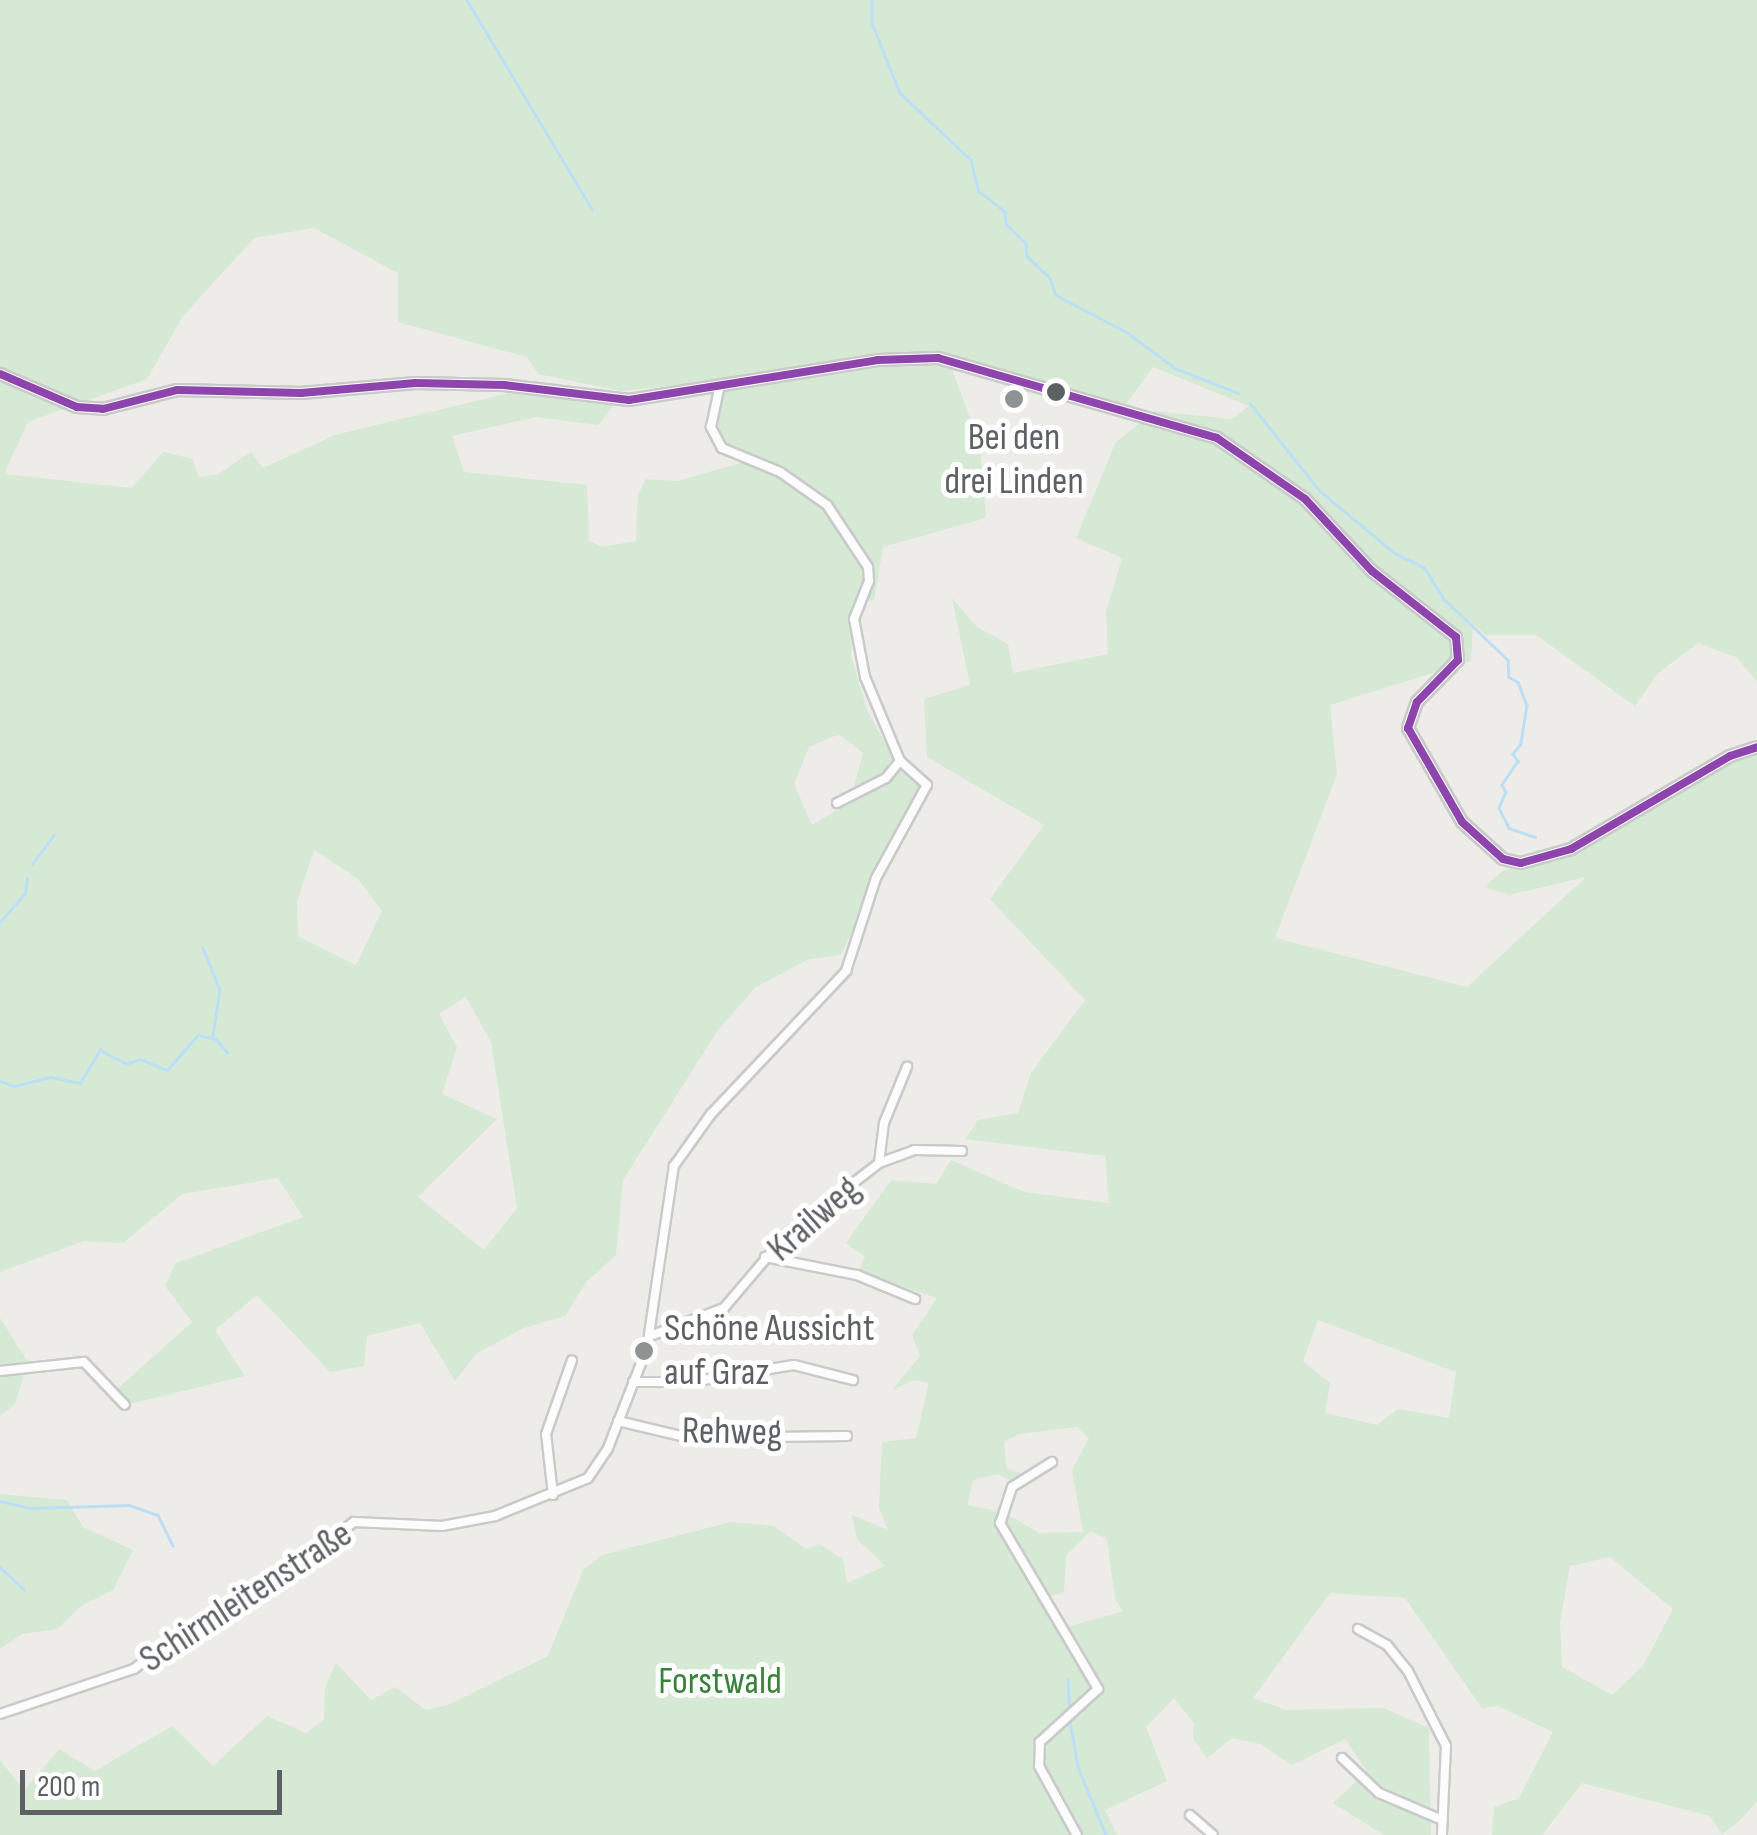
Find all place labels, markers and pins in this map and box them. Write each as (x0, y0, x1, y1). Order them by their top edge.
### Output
unlabelled marker (1046, 382, 1066, 402)
marker: Bei den drei Linden (1003, 388, 1025, 410)
place label: Bei den drei Linden (944, 415, 1084, 504)
place label: Schöne Aussicht auf Graz (664, 1306, 874, 1396)
marker: Schöne Aussicht auf Graz (633, 1340, 655, 1362)

